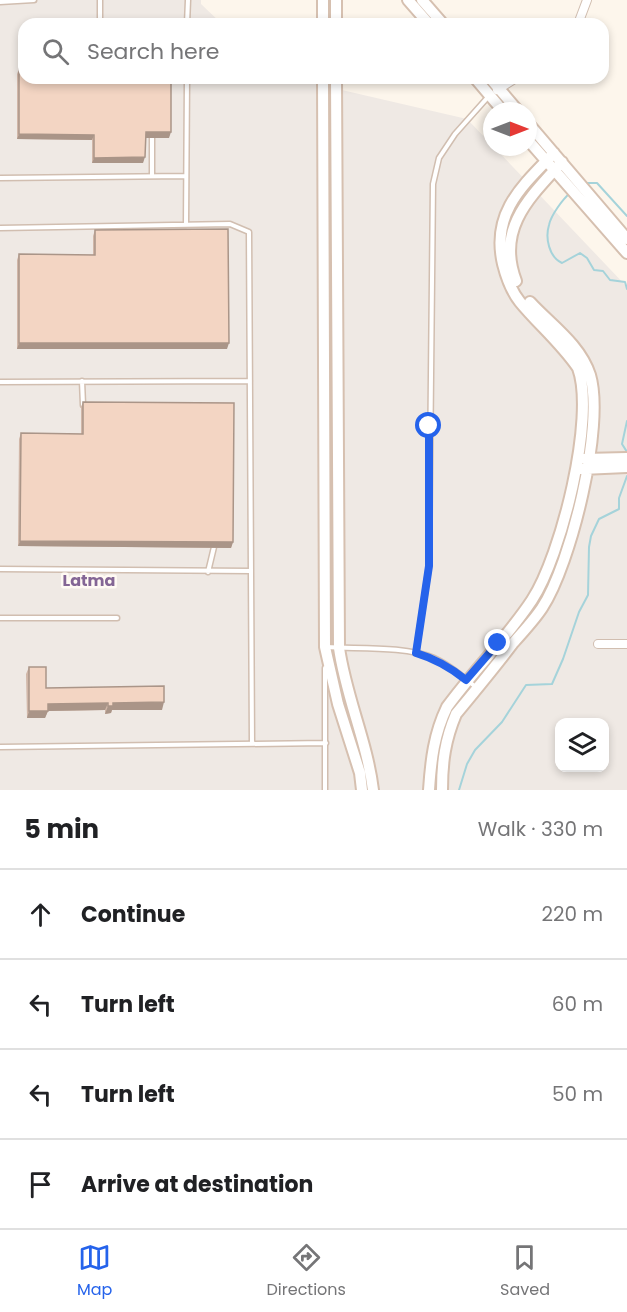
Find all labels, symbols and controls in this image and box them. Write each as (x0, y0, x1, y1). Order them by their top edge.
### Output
search box (18, 18, 609, 84)
icon: search (39, 35, 72, 68)
text: Search here (87, 36, 220, 67)
north arrow (483, 102, 537, 156)
route start (415, 412, 441, 438)
district label: Latma (63, 569, 115, 592)
route end (484, 629, 510, 655)
map controls (555, 718, 609, 772)
button: layers (555, 718, 609, 772)
text: 5 min (24, 811, 99, 847)
text: Walk · 330 m (478, 815, 603, 843)
icon: ahead (24, 898, 57, 931)
text: Continue (81, 899, 185, 930)
text: 220 m (542, 900, 603, 928)
icon: left (24, 988, 57, 1021)
text: Turn left (81, 989, 175, 1020)
text: 60 m (552, 990, 603, 1018)
icon: left (24, 1078, 57, 1111)
text: Turn left (81, 1079, 175, 1110)
text: 50 m (552, 1080, 603, 1108)
icon: arrive (24, 1168, 57, 1201)
text: Arrive at destination (81, 1169, 313, 1200)
tab: Map (77, 1241, 112, 1302)
tab: Directions (267, 1241, 346, 1302)
tab: Saved (500, 1241, 550, 1302)

